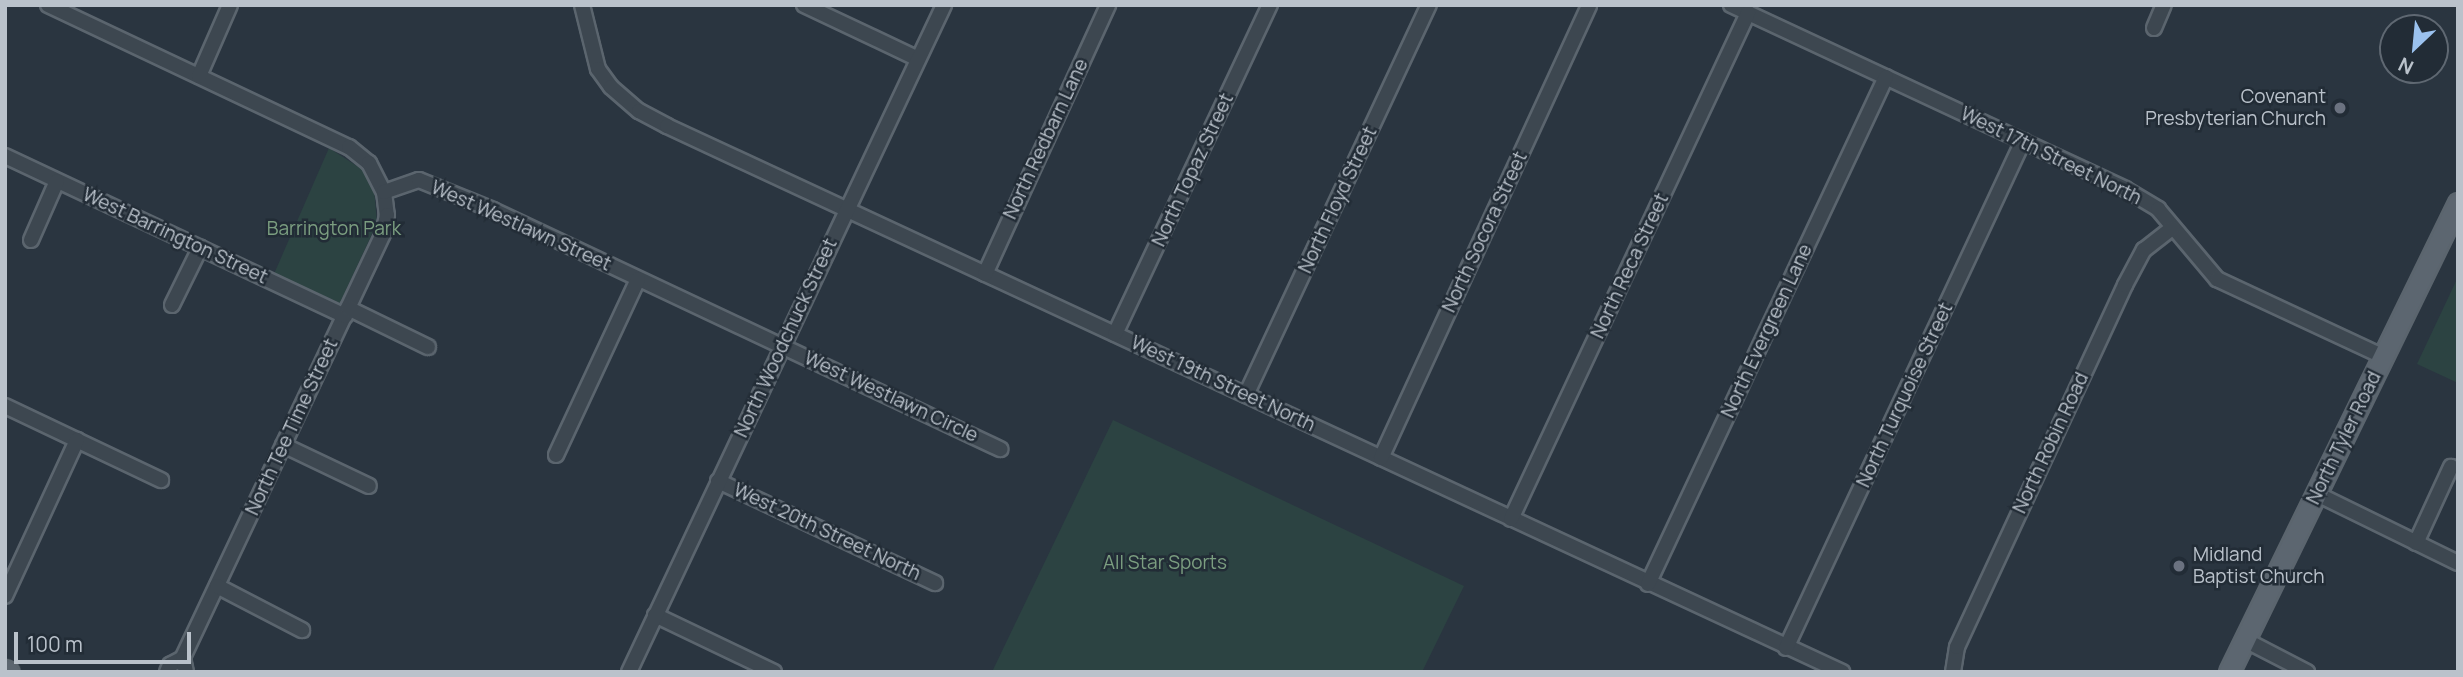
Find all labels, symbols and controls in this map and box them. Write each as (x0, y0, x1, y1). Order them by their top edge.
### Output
north arrow (2379, 14, 2449, 84)
text: N (2394, 51, 2418, 81)
street label: North Redbarn Lane (999, 55, 1093, 223)
place label: Covenant Presbyterian Church (2145, 86, 2326, 130)
street label: North Topaz Street (1148, 90, 1238, 250)
marker: Covenant Presbyterian Church (2332, 100, 2348, 116)
street label: West 17th Street North (1957, 102, 2145, 210)
street label: North Floyd Street (1294, 123, 1382, 277)
street label: North Socora Street (1438, 148, 1532, 316)
street label: West Westlawn Street (428, 176, 614, 276)
street label: West Barrington Street (79, 183, 271, 289)
street label: North Reca Street (1586, 190, 1674, 342)
park label: Barrington Park (267, 218, 401, 240)
street label: North Woodchuck Street (730, 235, 842, 441)
street label: North Evergreen Lane (1717, 241, 1817, 421)
street label: North Turquoise Street (1852, 299, 1958, 491)
street label: West 19th Street North (1127, 331, 1319, 437)
street label: North Tee Time Street (241, 335, 343, 519)
street label: West Westlawn Circle (800, 347, 982, 447)
street label: North Tyler Road (2302, 368, 2386, 508)
street label: North Robin Road (2008, 369, 2094, 517)
street label: West 20th Street North (730, 479, 924, 585)
place label: Midland Baptist Church (2193, 544, 2325, 588)
park label: All Star Sports (1103, 552, 1227, 574)
marker: Midland Baptist Church (2171, 558, 2187, 574)
scale bar (18, 618, 194, 662)
text: 100 m (27, 630, 83, 658)

